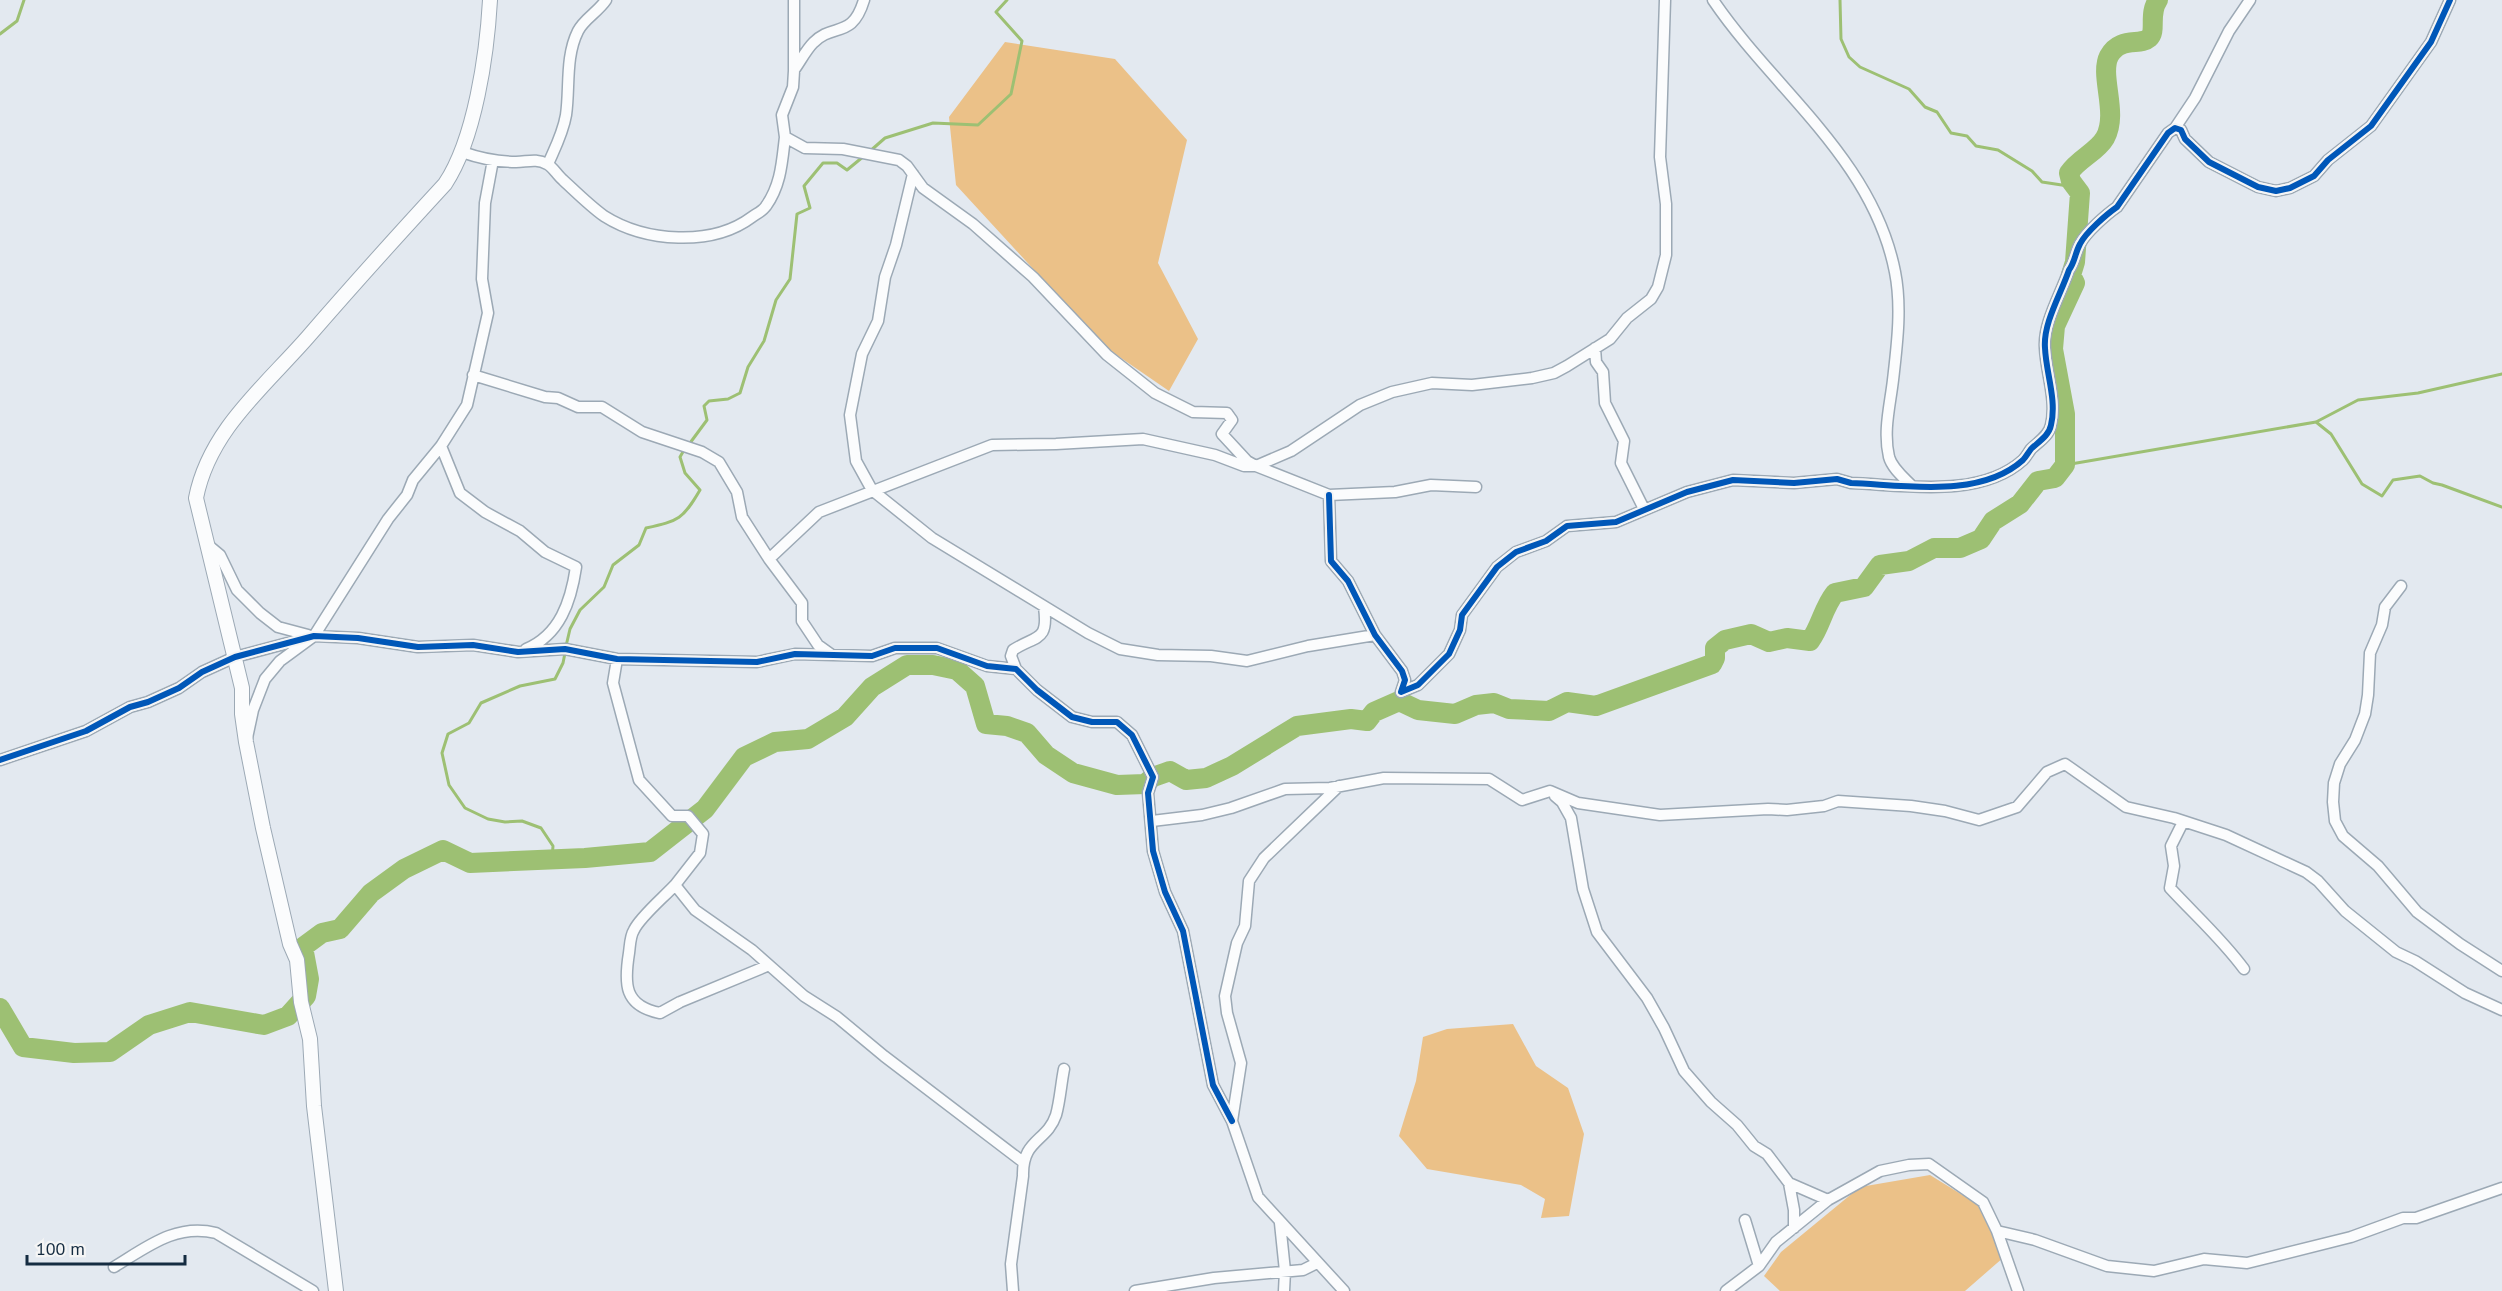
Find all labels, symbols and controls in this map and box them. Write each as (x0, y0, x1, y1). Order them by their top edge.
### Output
scale bar (27, 1228, 184, 1266)
text: 100 m (36, 1237, 85, 1260)

